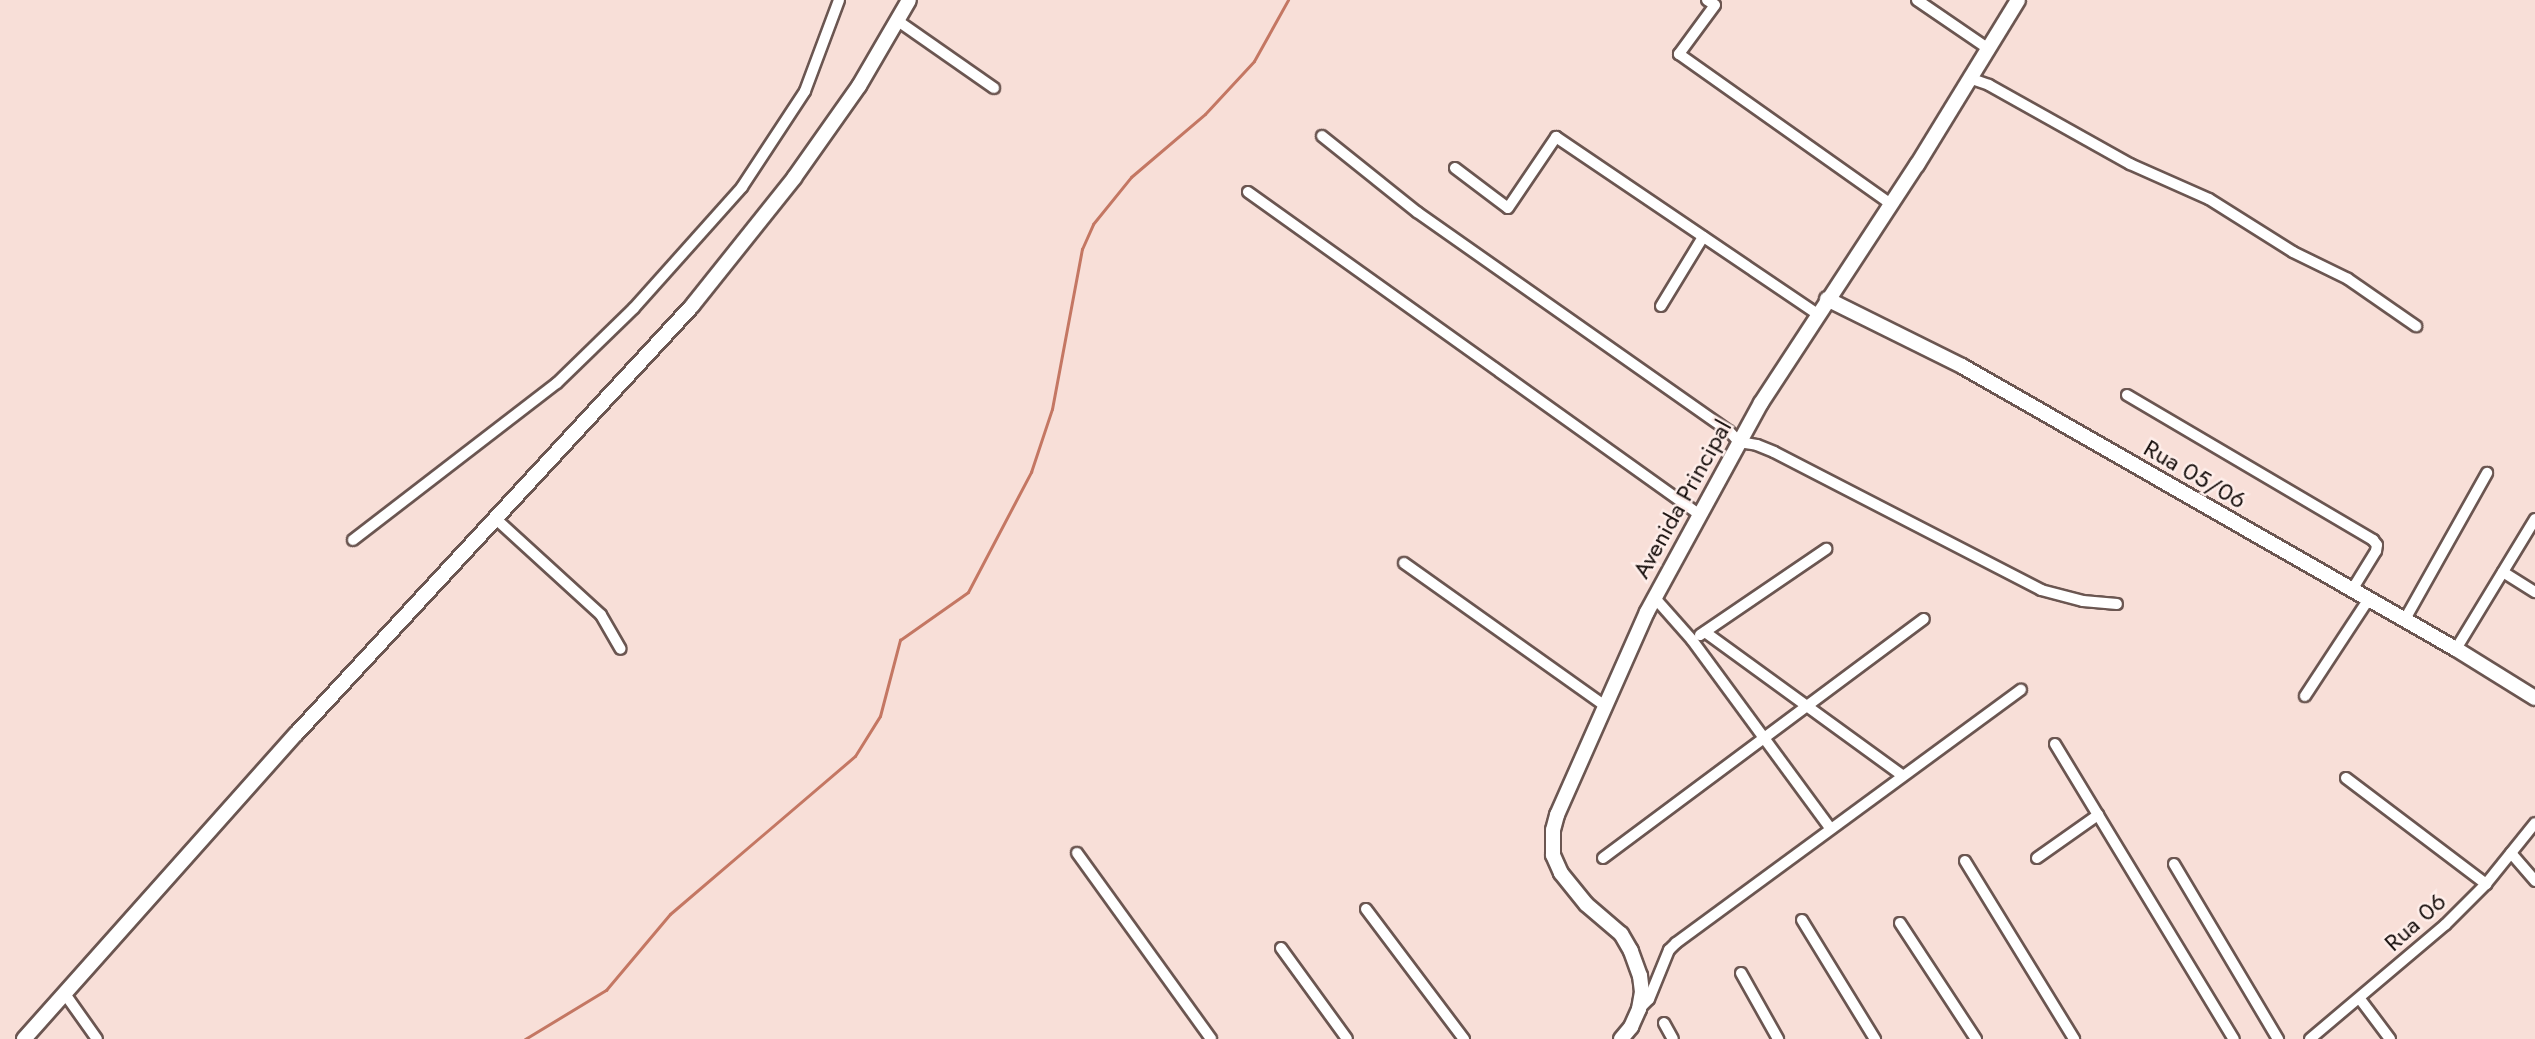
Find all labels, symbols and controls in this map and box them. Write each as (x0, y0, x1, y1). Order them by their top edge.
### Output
street label: Avenida Principal (1627, 415, 1737, 583)
street label: Rua 05/06 (2139, 433, 2251, 515)
street label: Rua 06 (2378, 887, 2452, 957)

